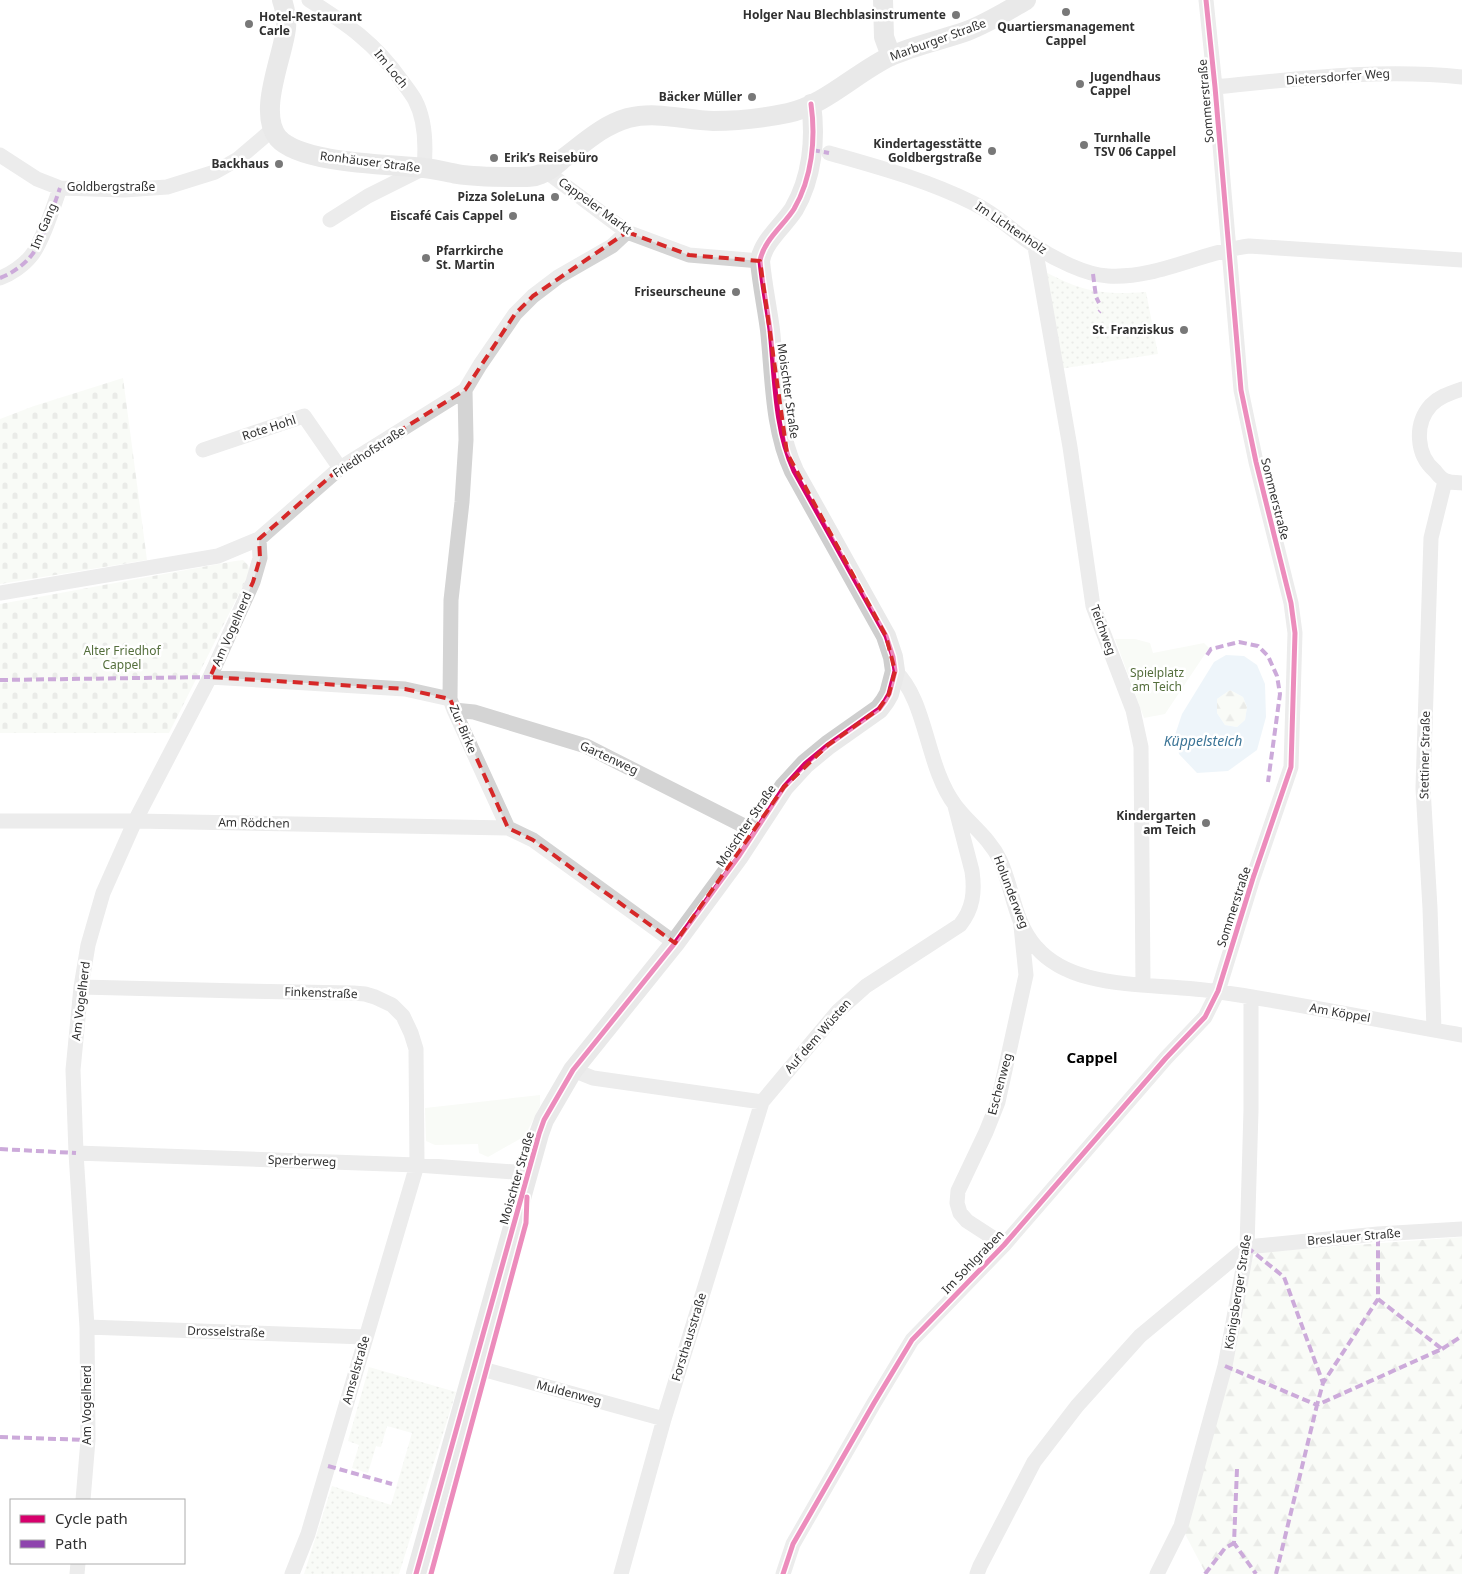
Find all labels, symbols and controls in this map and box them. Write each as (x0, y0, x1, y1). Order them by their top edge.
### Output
place label: Holger Nau Blechblasinstrumente (743, 6, 946, 23)
marker: Quartiersmanagement Cappel (1060, 6, 1072, 18)
place label: Hotel-Restaurant Carle (259, 8, 362, 39)
marker: Holger Nau Blechblasinstrumente (950, 9, 962, 21)
street label: Marburger Straße (887, 14, 988, 65)
marker: Hotel-Restaurant Carle (243, 18, 255, 30)
place label: Quartiersmanagement Cappel (997, 18, 1135, 49)
street label: Im Loch (371, 46, 412, 92)
street label: Sommerstraße (1193, 58, 1218, 144)
street label: Dietersdorfer Weg (1285, 64, 1390, 89)
place label: Jugendhaus Cappel (1089, 68, 1161, 99)
marker: Jugendhaus Cappel (1074, 78, 1086, 90)
place label: Bäcker Müller (659, 88, 743, 105)
marker: Bäcker Müller (746, 91, 758, 103)
place label: Turnhalle TSV 06 Cappel (1094, 129, 1176, 160)
place label: Kindertagesstätte Goldbergstraße (873, 135, 982, 166)
marker: Turnhalle TSV 06 Cappel (1078, 139, 1090, 151)
marker: Kindertagesstätte Goldbergstraße (986, 145, 998, 157)
street label: Ronhäuser Straße (319, 147, 421, 176)
place label: Erik’s Reisebüro (504, 149, 598, 166)
marker: Erik’s Reisebüro (488, 152, 500, 164)
place label: Backhaus (211, 155, 269, 172)
marker: Backhaus (273, 158, 285, 170)
street label: Cappeler Markt (555, 173, 636, 238)
street label: Goldbergstraße (67, 178, 156, 195)
place label: Pizza SoleLuna (457, 188, 545, 205)
marker: Pizza SoleLuna (549, 191, 561, 203)
street label: Im Lichtenholz (972, 197, 1051, 258)
street label: Im Gang (26, 200, 61, 252)
place label: Eiscafé Cais Cappel (390, 207, 503, 224)
marker: Eiscafé Cais Cappel (507, 210, 519, 222)
place label: Pfarrkirche St. Martin (436, 242, 503, 273)
marker: Pfarrkirche St. Martin (420, 252, 432, 264)
place label: Friseurscheune (634, 283, 726, 300)
marker: Friseurscheune (730, 286, 742, 298)
place label: St. Franziskus (1092, 321, 1174, 338)
marker: St. Franziskus (1178, 324, 1190, 336)
street label: Moischter Straße (773, 342, 804, 440)
street label: Rote Hohl (240, 411, 298, 444)
street label: Friedhofstraße (329, 422, 408, 481)
street label: Sommerstraße (1257, 456, 1294, 542)
street label: Am Vogelherd (208, 589, 256, 669)
street label: Teichweg (1087, 602, 1120, 657)
park label: Alter Friedhof Cappel (83, 642, 161, 673)
park label: Spielplatz am Teich (1130, 664, 1184, 695)
street label: Zur Birke (446, 702, 481, 756)
street label: Stettiner Straße (1415, 710, 1434, 799)
water label: Küppelsteich (1164, 731, 1242, 750)
street label: Gartenweg (577, 737, 641, 778)
street label: Moischter Straße (712, 781, 780, 870)
place label: Kindergarten am Teich (1116, 807, 1196, 838)
street label: Am Rödchen (218, 813, 290, 832)
marker: Kindergarten am Teich (1200, 817, 1212, 829)
street label: Holunderweg (990, 853, 1033, 931)
street label: Sommerstraße (1212, 864, 1255, 949)
street label: Am Vogelherd (67, 960, 94, 1042)
street label: Finkenstraße (284, 983, 358, 1002)
street label: Auf dem Wüsten (781, 995, 855, 1077)
street label: Am Köppel (1308, 999, 1372, 1026)
district label: Cappel (1066, 1047, 1118, 1067)
street label: Eschenweg (983, 1051, 1016, 1117)
street label: Moischter Straße (495, 1129, 538, 1226)
street label: Sperberweg (268, 1151, 336, 1170)
street label: Breslauer Straße (1306, 1224, 1402, 1249)
street label: Im Sohlgraben (938, 1226, 1008, 1297)
street label: Königsberger Straße (1220, 1233, 1255, 1351)
street label: Forsthausstraße (667, 1290, 710, 1383)
street label: Drosselstraße (187, 1322, 266, 1341)
street label: Amselstraße (338, 1333, 373, 1406)
street label: Am Vogelherd (78, 1365, 95, 1445)
street label: Muldenweg (535, 1376, 603, 1409)
legend (10, 1499, 185, 1564)
text: Cycle path (55, 1508, 128, 1528)
text: Path (55, 1533, 87, 1553)

